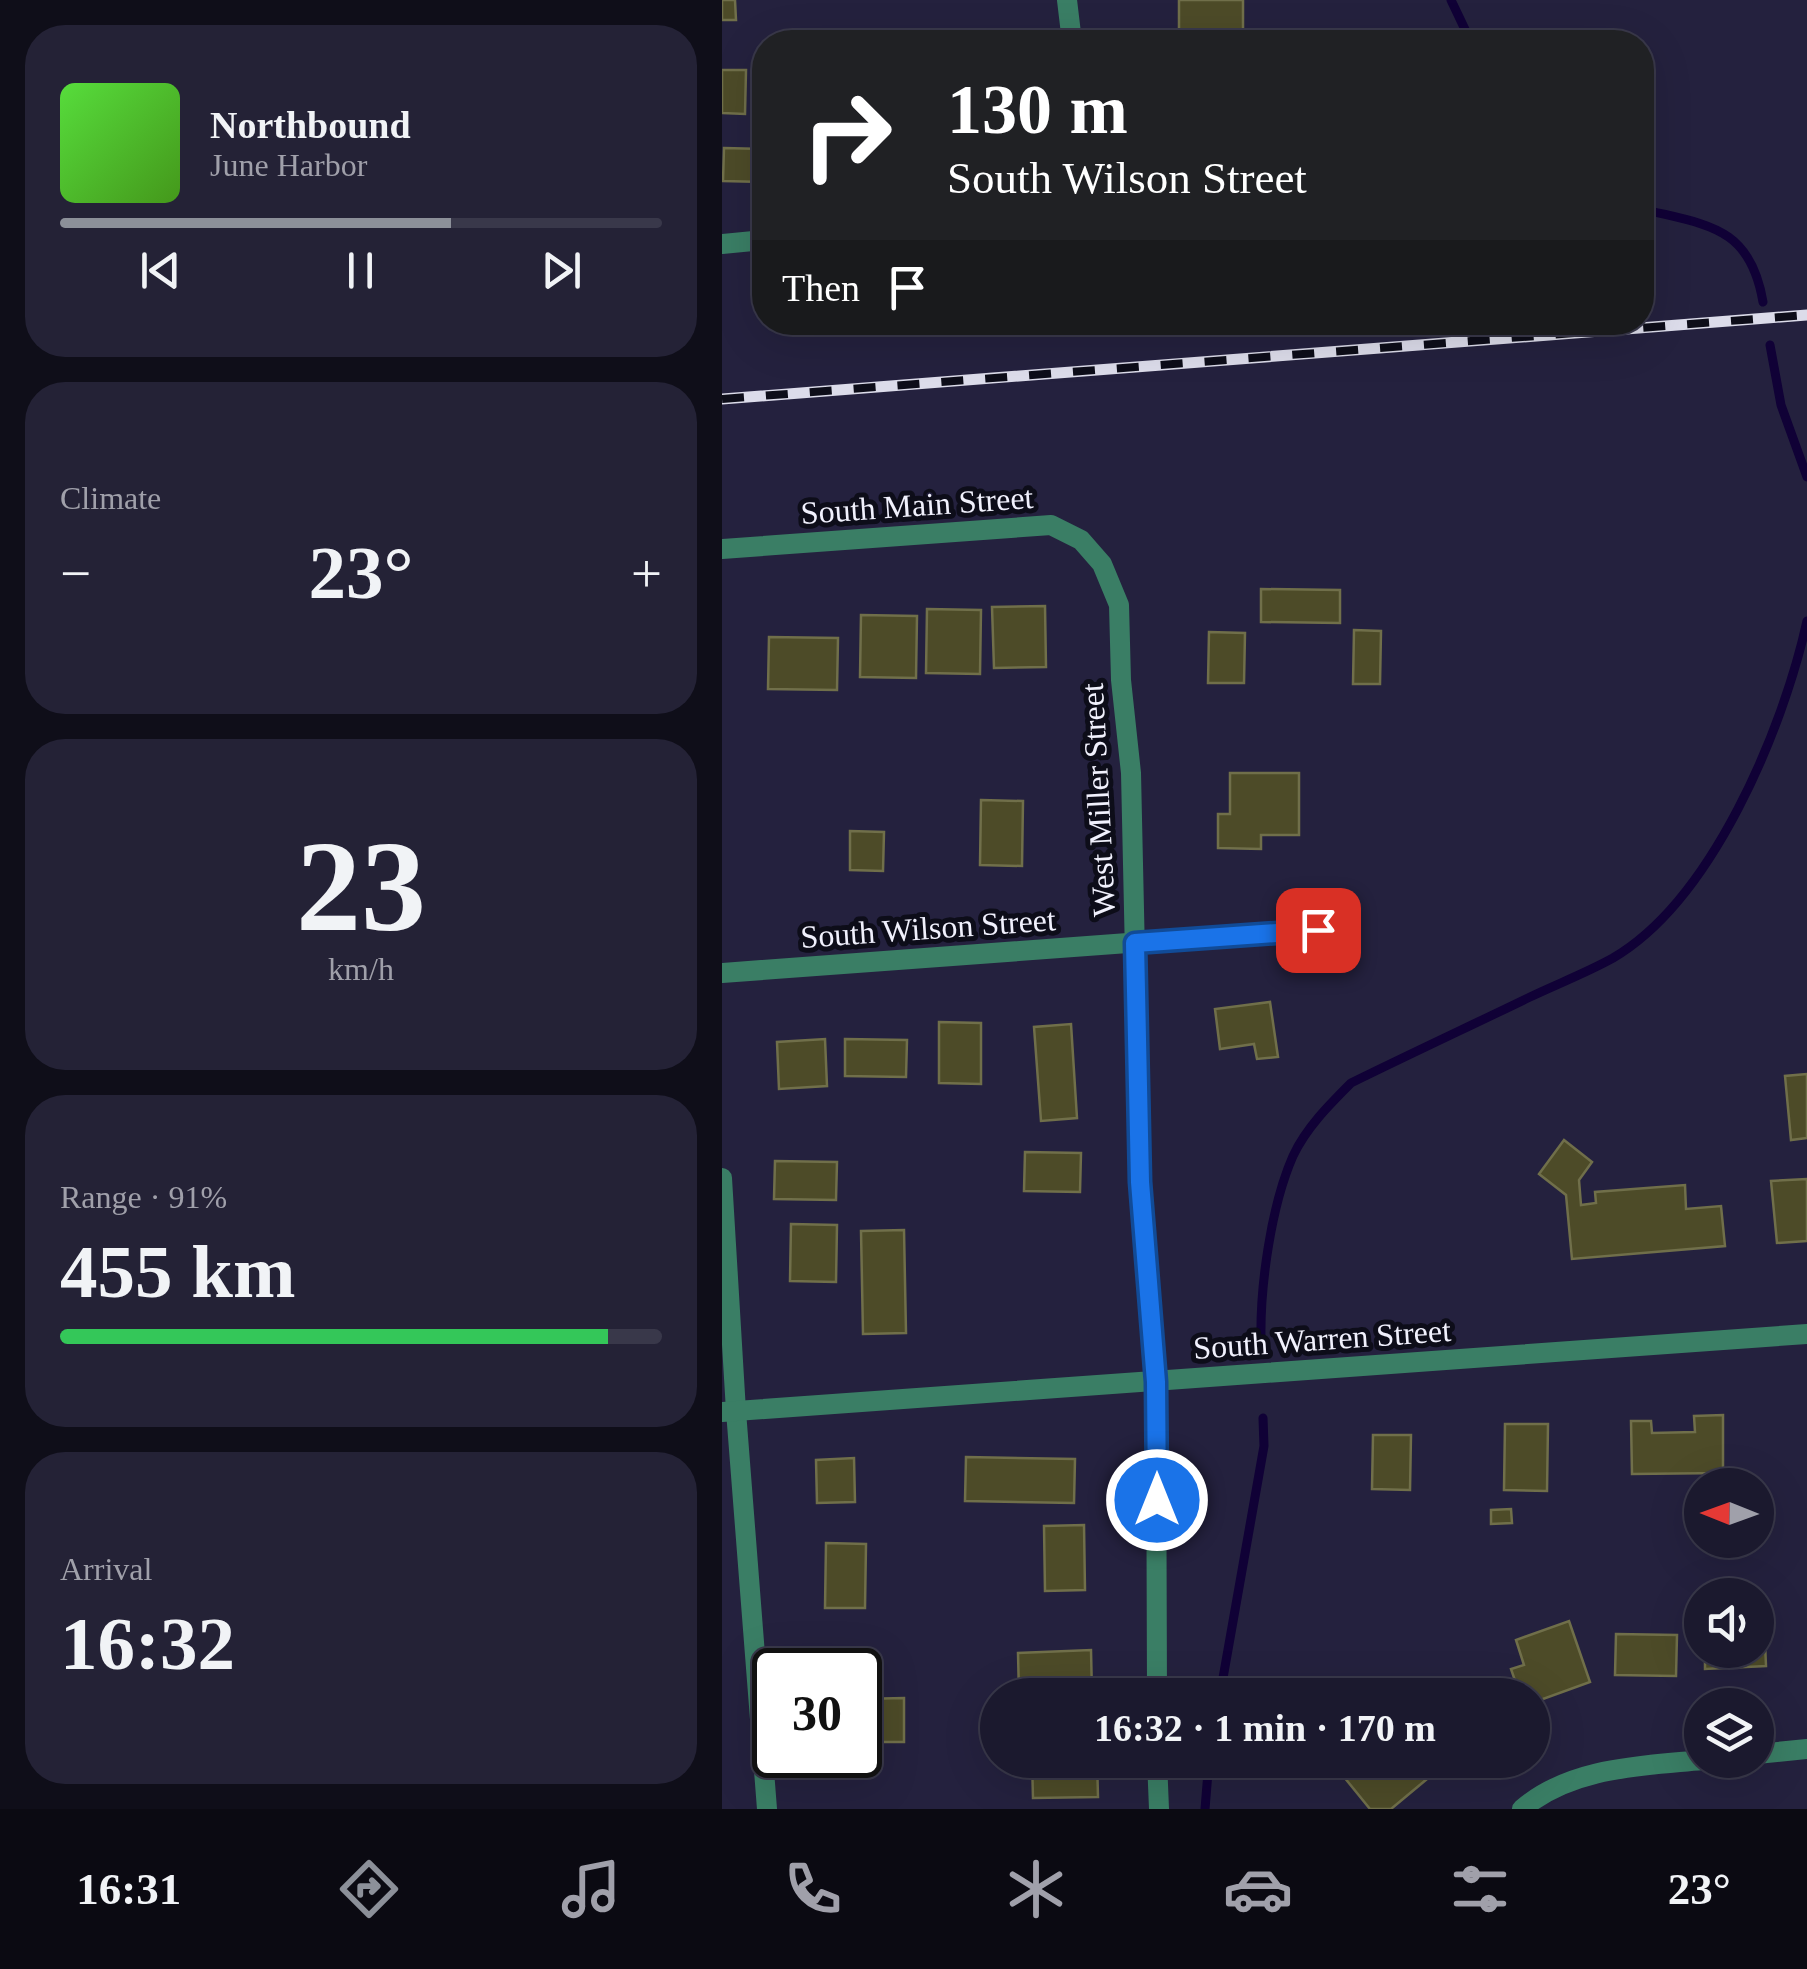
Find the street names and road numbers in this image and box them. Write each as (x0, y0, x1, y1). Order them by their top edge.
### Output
street label: South Main Street (800, 479, 1035, 531)
street label: West Miller Street (1074, 682, 1122, 918)
street label: South Wilson Street (799, 901, 1057, 955)
street label: South Warren Street (1192, 1312, 1452, 1366)

